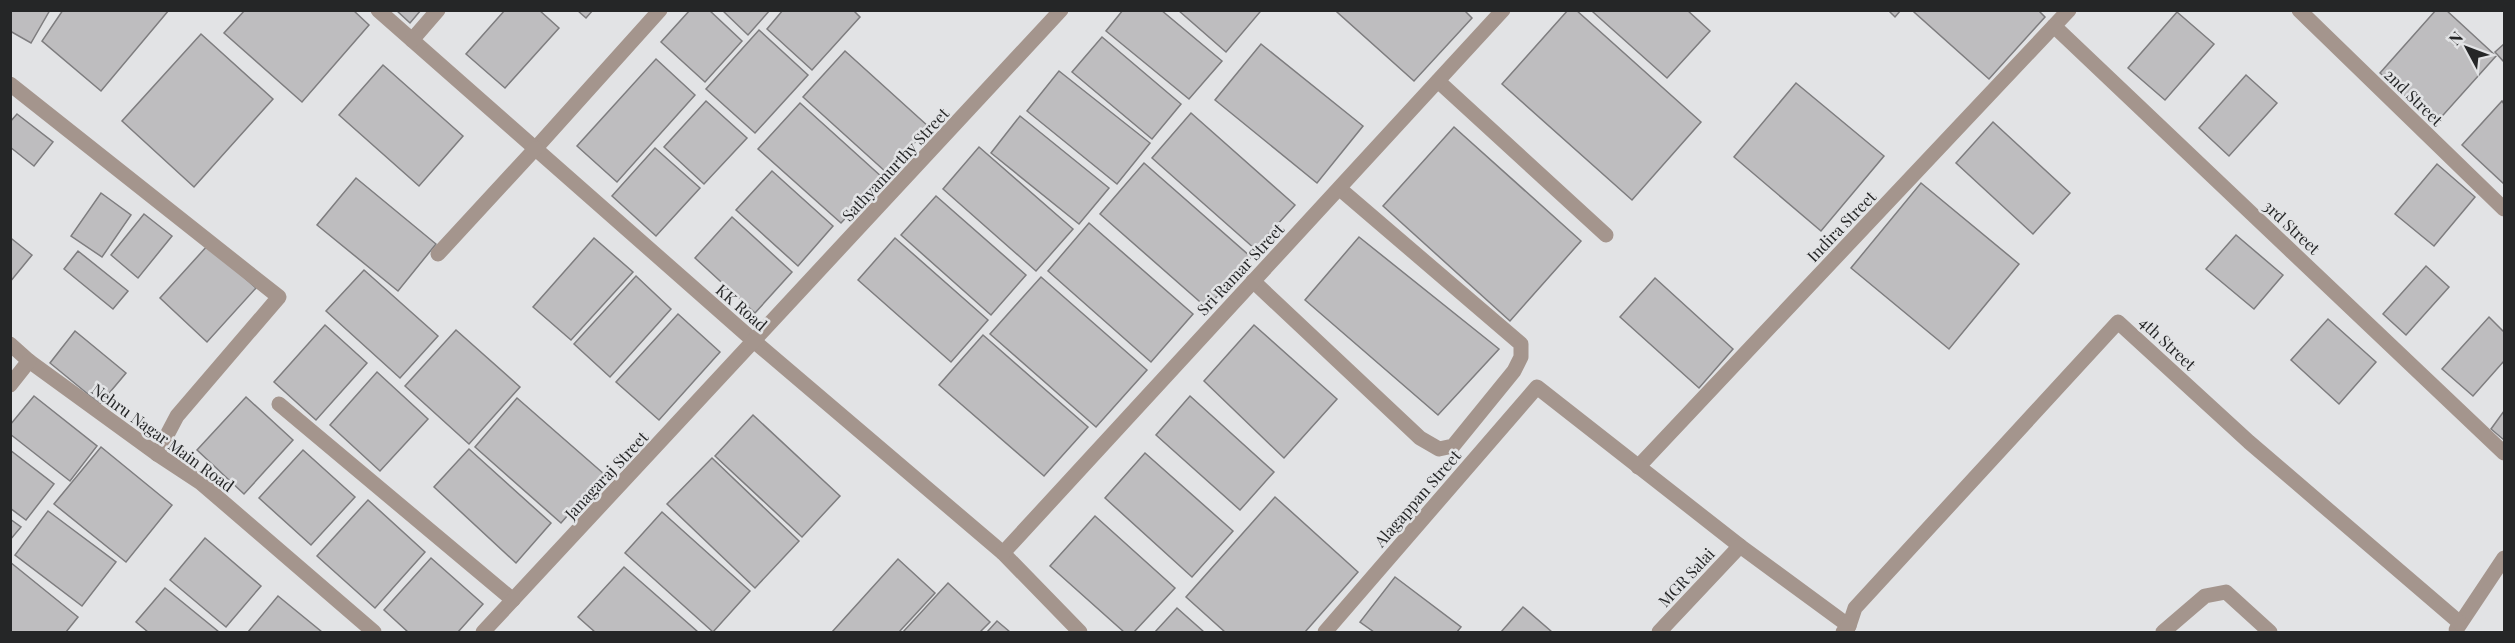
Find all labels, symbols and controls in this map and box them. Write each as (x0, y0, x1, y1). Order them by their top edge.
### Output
north arrow (2437, 18, 2497, 78)
text: N (2444, 26, 2467, 49)
street label: 2nd Street (2380, 64, 2448, 130)
street label: Sathyamurthy Street (837, 103, 953, 225)
street label: Indira Street (1802, 186, 1880, 266)
street label: 3rd Street (2259, 195, 2325, 259)
street label: Sri Ramar Street (1192, 218, 1288, 320)
street label: KK Road (712, 279, 772, 335)
street label: 4th Street (2135, 311, 2201, 375)
street label: Nehru Nagar Main Road (88, 378, 238, 496)
street label: Janagaraj Street (559, 426, 652, 524)
street label: Alagappan Street (1368, 445, 1465, 552)
street label: MGR Salai (1653, 543, 1719, 611)

